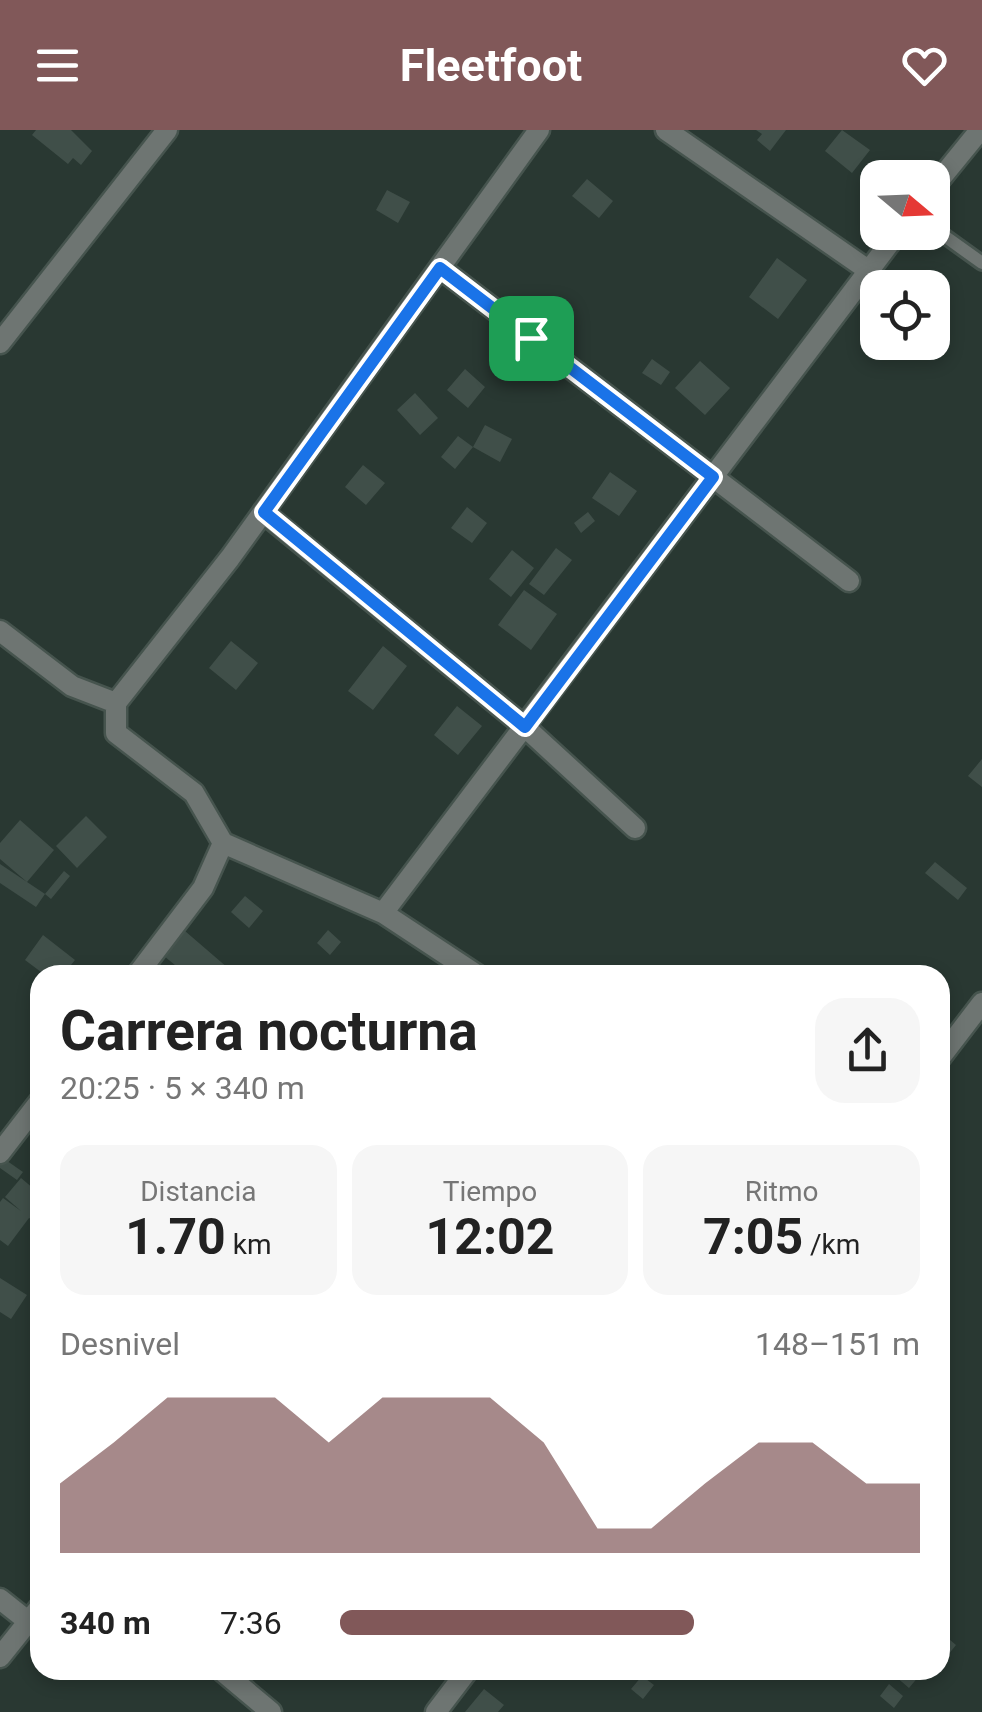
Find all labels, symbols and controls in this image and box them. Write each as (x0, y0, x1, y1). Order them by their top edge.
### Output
icon: menu (30, 38, 85, 93)
icon: heart (897, 38, 952, 93)
text: Fleetfoot (400, 39, 582, 92)
north arrow (860, 160, 950, 250)
map controls (860, 160, 950, 360)
button: locate (860, 270, 950, 360)
pin (489, 296, 574, 381)
icon: arrive (504, 311, 559, 366)
button: share (815, 998, 920, 1103)
text: Carrera nocturna (60, 999, 478, 1063)
text: 20:25 · 5 × 340 m (60, 1069, 305, 1107)
text: Distancia (140, 1175, 256, 1208)
text: Tiempo (443, 1175, 537, 1208)
text: Ritmo (745, 1175, 819, 1208)
text: 1.70 (125, 1208, 226, 1266)
text: 12:02 (426, 1208, 554, 1266)
text: 7:05 (703, 1208, 803, 1266)
text: km (226, 1228, 271, 1261)
text: /km (803, 1228, 860, 1261)
text: Desnivel (60, 1325, 180, 1363)
text: 148–151 m (755, 1325, 920, 1363)
text: 340 m (60, 1604, 151, 1642)
text: 7:36 (220, 1604, 282, 1642)

